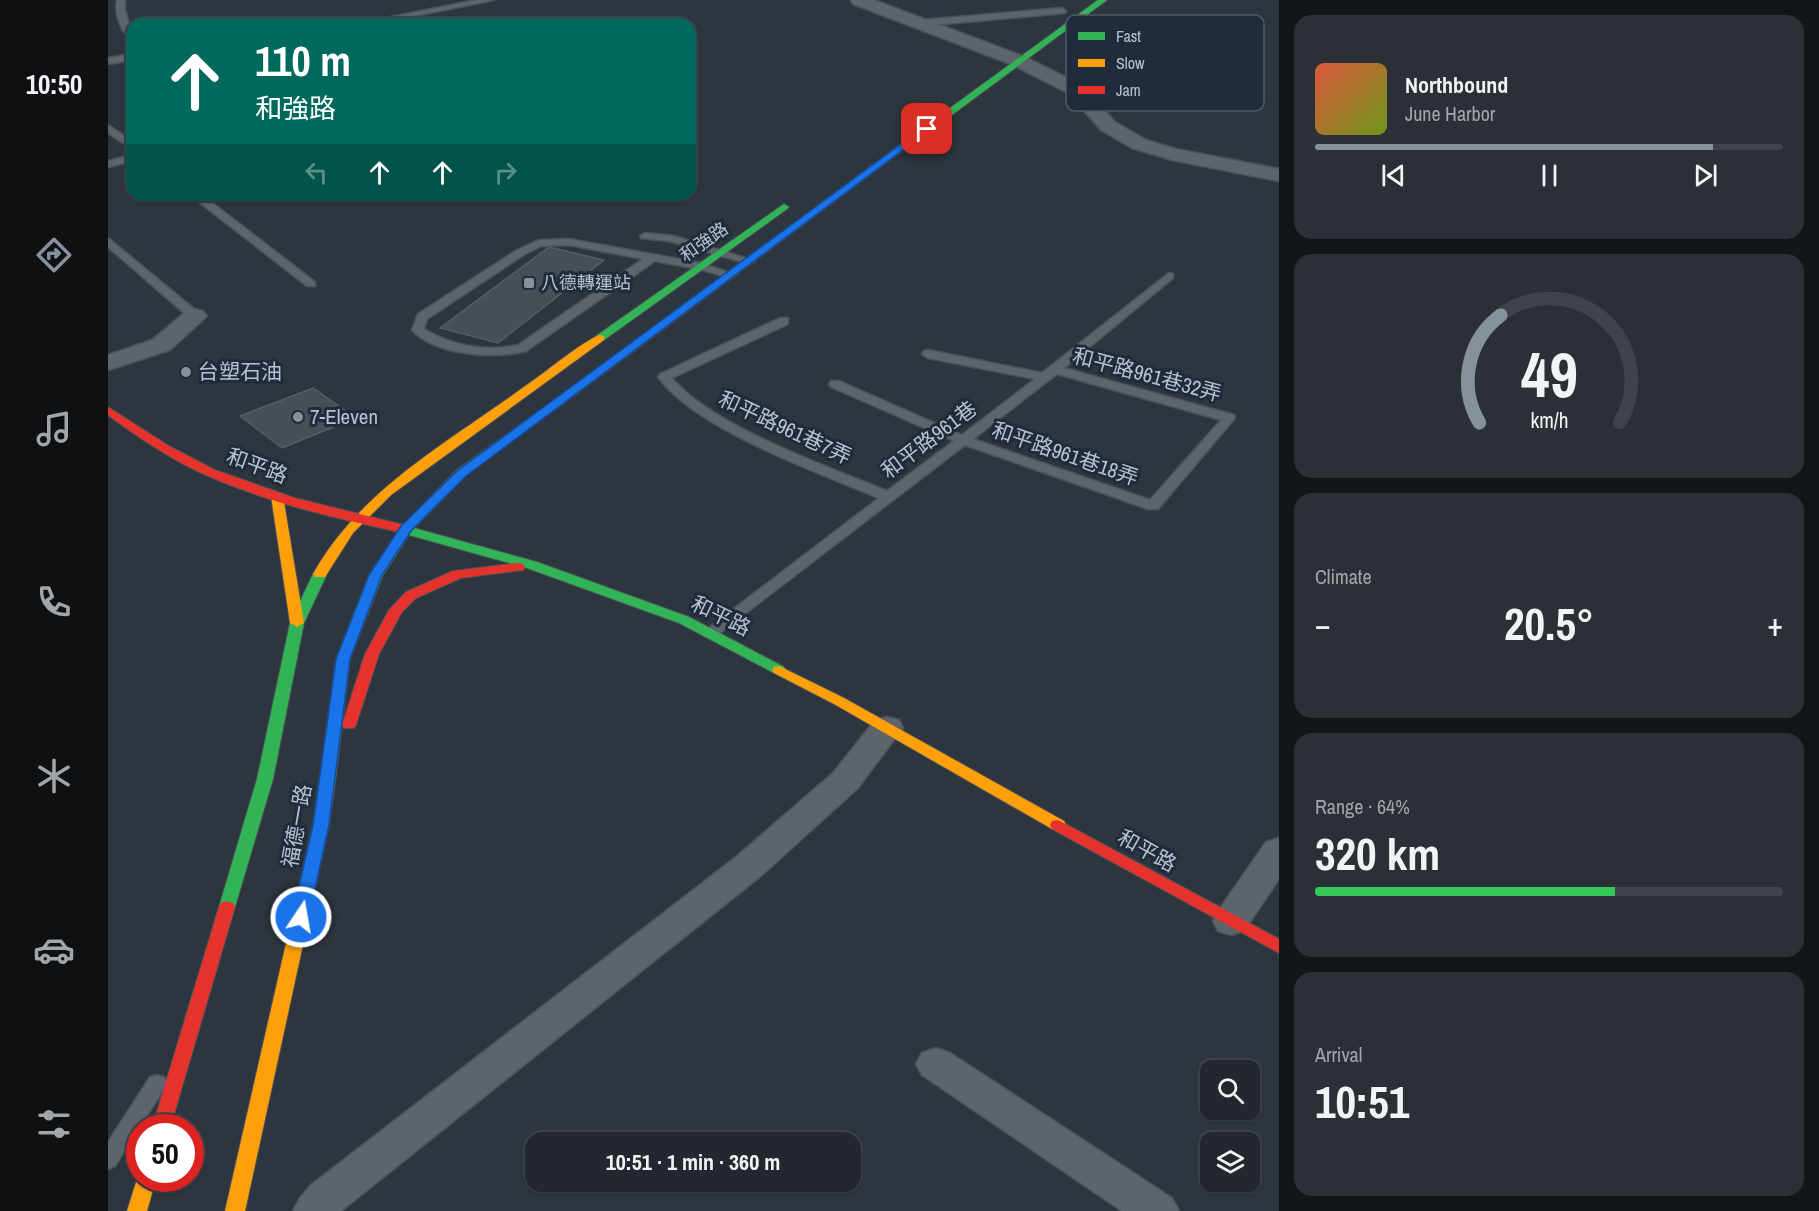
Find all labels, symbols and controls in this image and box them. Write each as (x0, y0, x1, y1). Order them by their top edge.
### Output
legend (1066, 15, 1264, 111)
text: Fast (1116, 25, 1141, 47)
text: 110 m (255, 33, 351, 89)
icon: ahead (156, 42, 234, 120)
text: Slow (1116, 52, 1145, 74)
text: 10:50 (26, 66, 82, 102)
text: Northbound (1405, 70, 1508, 100)
text: Jam (1116, 79, 1141, 101)
text: 和強路 (255, 90, 336, 126)
text: June Harbor (1405, 100, 1495, 127)
pin (901, 103, 952, 154)
icon: arrive (910, 112, 943, 145)
icon: left (300, 156, 333, 189)
icon: ahead (363, 156, 396, 189)
icon: ahead (426, 156, 459, 189)
icon: right (489, 156, 522, 189)
icon: previous (1377, 159, 1410, 192)
icon: pause (1533, 159, 1566, 192)
icon: next (1689, 159, 1722, 192)
street label: 和強路 (674, 216, 733, 267)
icon: directions (33, 234, 75, 276)
place label: 八德轉運站 (541, 270, 631, 295)
marker: 八德轉運站 (522, 276, 536, 290)
text: 49 (1521, 332, 1577, 416)
street label: 和平路961巷32弄 (1070, 341, 1225, 408)
place label: 台塑石油 (198, 357, 282, 386)
marker: 台塑石油 (179, 365, 193, 379)
street label: 和平路961巷7弄 (714, 384, 856, 471)
street label: 和平路961巷 (875, 394, 982, 485)
place label: 7-Eleven (310, 402, 378, 431)
text: km/h (1530, 407, 1568, 436)
icon: music (33, 408, 75, 450)
marker: 7-Eleven (291, 410, 305, 424)
street label: 和平路961巷18弄 (988, 415, 1142, 492)
street label: 和平路 (223, 441, 292, 490)
text: Climate (1315, 563, 1372, 590)
icon: phone (33, 581, 75, 623)
street label: 和平路 (687, 589, 756, 642)
text: 20.5° (1504, 593, 1594, 654)
text: − (1315, 602, 1331, 646)
text: + (1767, 602, 1783, 646)
icon: climate (33, 755, 75, 797)
street label: 福德一路 (275, 782, 318, 870)
text: Range · 64% (1315, 793, 1410, 820)
street label: 和平路 (1113, 823, 1182, 879)
text: 320 km (1315, 823, 1440, 884)
position arrow (269, 885, 333, 949)
icon: car (33, 929, 75, 971)
text: Arrival (1315, 1041, 1362, 1068)
map controls (1200, 1060, 1260, 1192)
button: search (1200, 1060, 1260, 1120)
text: 10:51 (1315, 1071, 1409, 1132)
icon: filters (33, 1103, 75, 1145)
speed limit sign: 50 (126, 1114, 204, 1192)
button: layers (1200, 1132, 1260, 1192)
text: 10:51 · 1 min · 360 m (606, 1147, 780, 1177)

